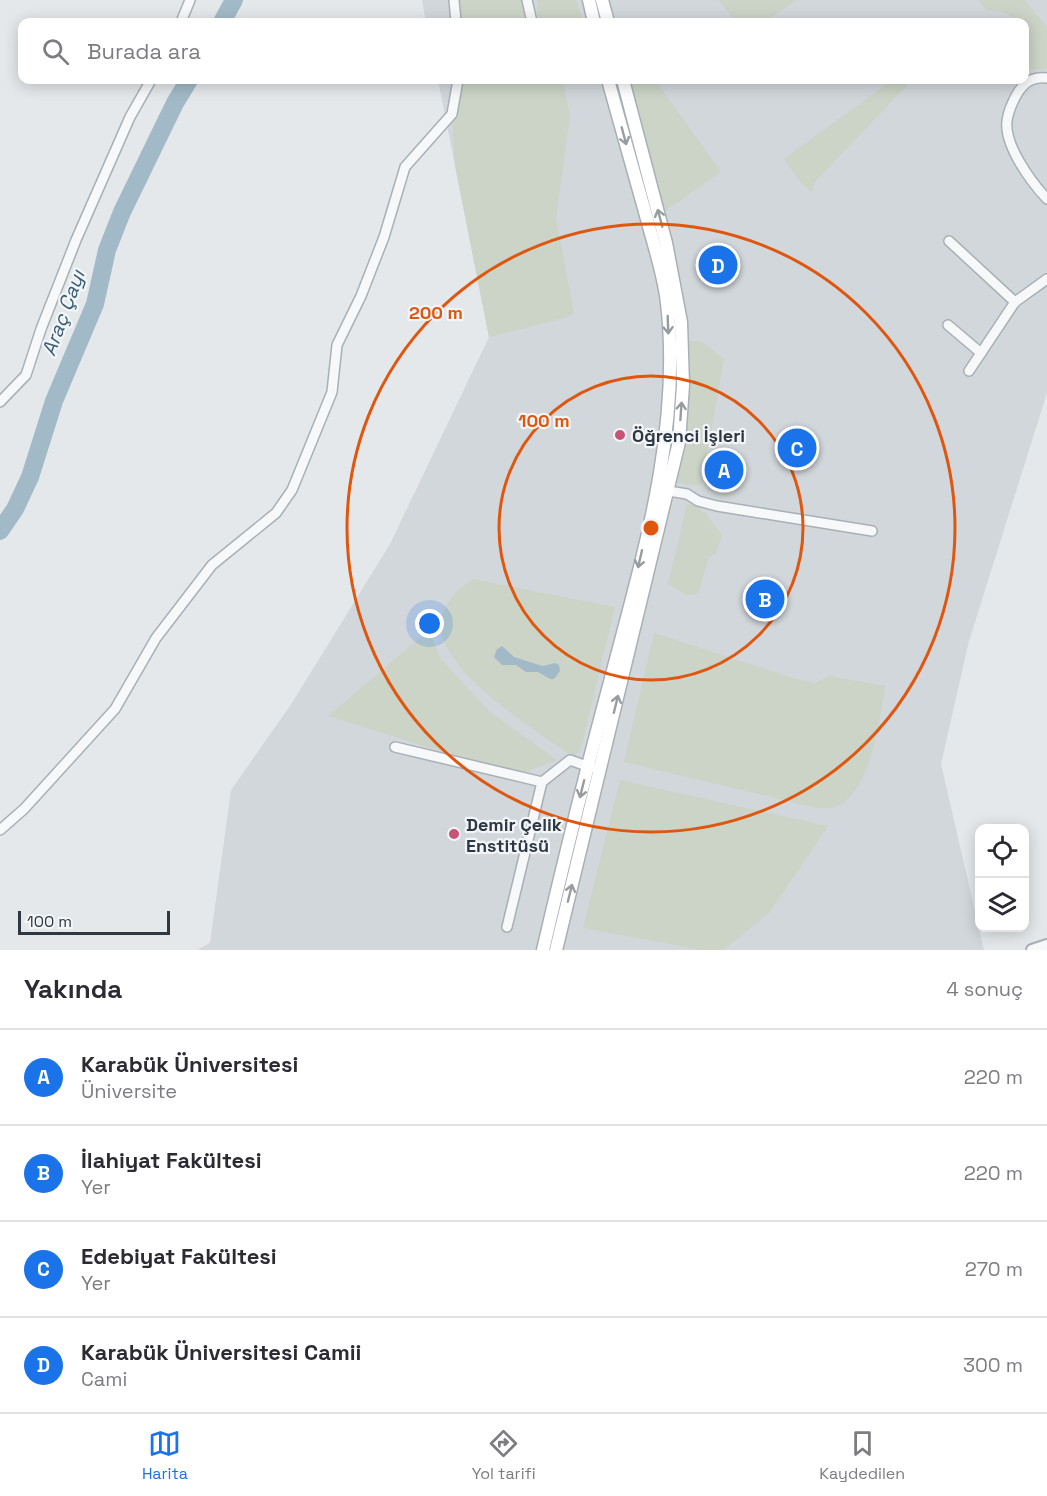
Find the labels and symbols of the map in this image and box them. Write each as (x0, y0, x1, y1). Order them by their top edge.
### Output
one-way arrow (619, 126, 630, 145)
one-way arrow (653, 209, 665, 228)
pin: D (698, 242, 738, 288)
water label: Araç Çayı (36, 266, 91, 359)
text: 200 m (409, 301, 463, 324)
one-way arrow (662, 315, 674, 335)
one-way arrow (676, 402, 687, 422)
text: 100 m (518, 409, 570, 432)
place label: Öğrenci İşleri (632, 424, 745, 447)
pin: C (778, 426, 816, 470)
marker: Öğrenci İşleri (613, 428, 627, 442)
pin: A (704, 448, 744, 492)
centre of rings (641, 518, 661, 538)
one-way arrow (634, 549, 645, 569)
pin: B (746, 576, 784, 622)
your location (415, 609, 444, 638)
one-way arrow (611, 695, 623, 714)
one-way arrow (575, 779, 587, 798)
place label: Demir Çelik Enstitüsü (466, 813, 562, 857)
marker: Demir Çelik Enstitüsü (447, 827, 461, 841)
one-way arrow (565, 884, 577, 903)
scale bar (18, 908, 170, 936)

